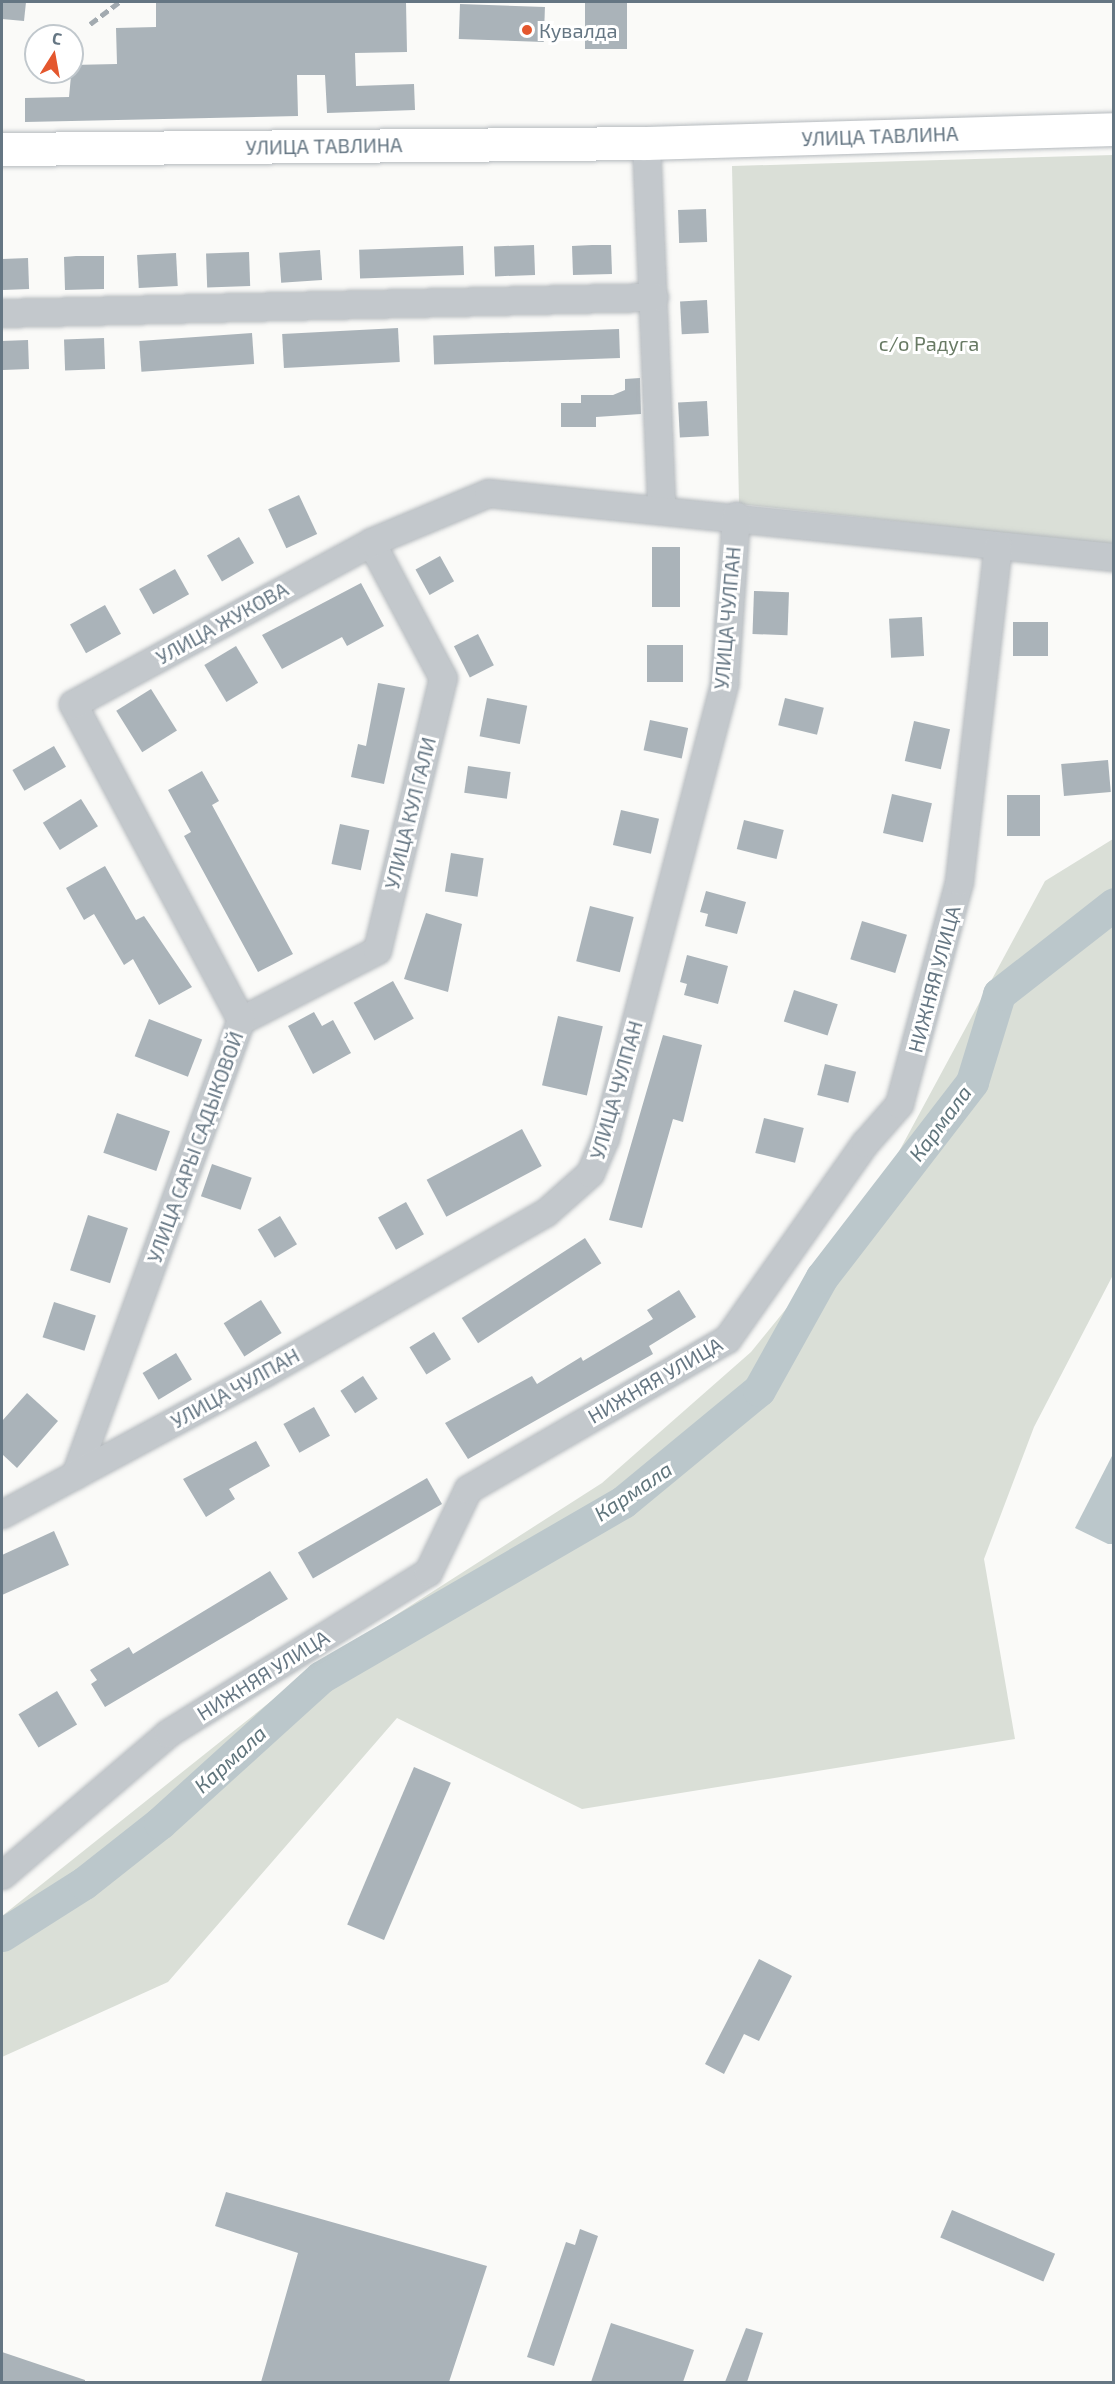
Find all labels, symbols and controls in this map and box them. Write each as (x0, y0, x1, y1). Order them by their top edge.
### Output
place label: Кувалда (539, 18, 617, 42)
marker: Кувалда (520, 23, 534, 37)
north arrow (24, 24, 84, 84)
text: С (51, 28, 64, 48)
street label: УЛИЦА ТАВЛИНА (801, 121, 959, 151)
street label: УЛИЦА ТАВЛИНА (245, 133, 403, 159)
park label: с/о Радуга (879, 331, 979, 355)
street label: УЛИЦА ЧУЛПАН (709, 546, 745, 690)
street label: УЛИЦА ЖУКОВА (152, 577, 292, 669)
street label: УЛИЦА КУЛ ГАЛИ (380, 735, 440, 891)
street label: НИЖНЯЯ УЛИЦА (903, 903, 965, 1055)
street label: УЛИЦА ЧУЛПАН (585, 1018, 647, 1162)
street label: УЛИЦА САРЫ САДЫКОВОЙ (142, 1028, 248, 1266)
water label: Кармала (903, 1080, 977, 1166)
street label: НИЖНЯЯ УЛИЦА (584, 1332, 726, 1428)
street label: УЛИЦА ЧУЛПАН (167, 1343, 303, 1433)
water label: Кармала (589, 1456, 677, 1526)
street label: НИЖНЯЯ УЛИЦА (193, 1625, 333, 1725)
water label: Кармала (189, 1720, 271, 1798)

